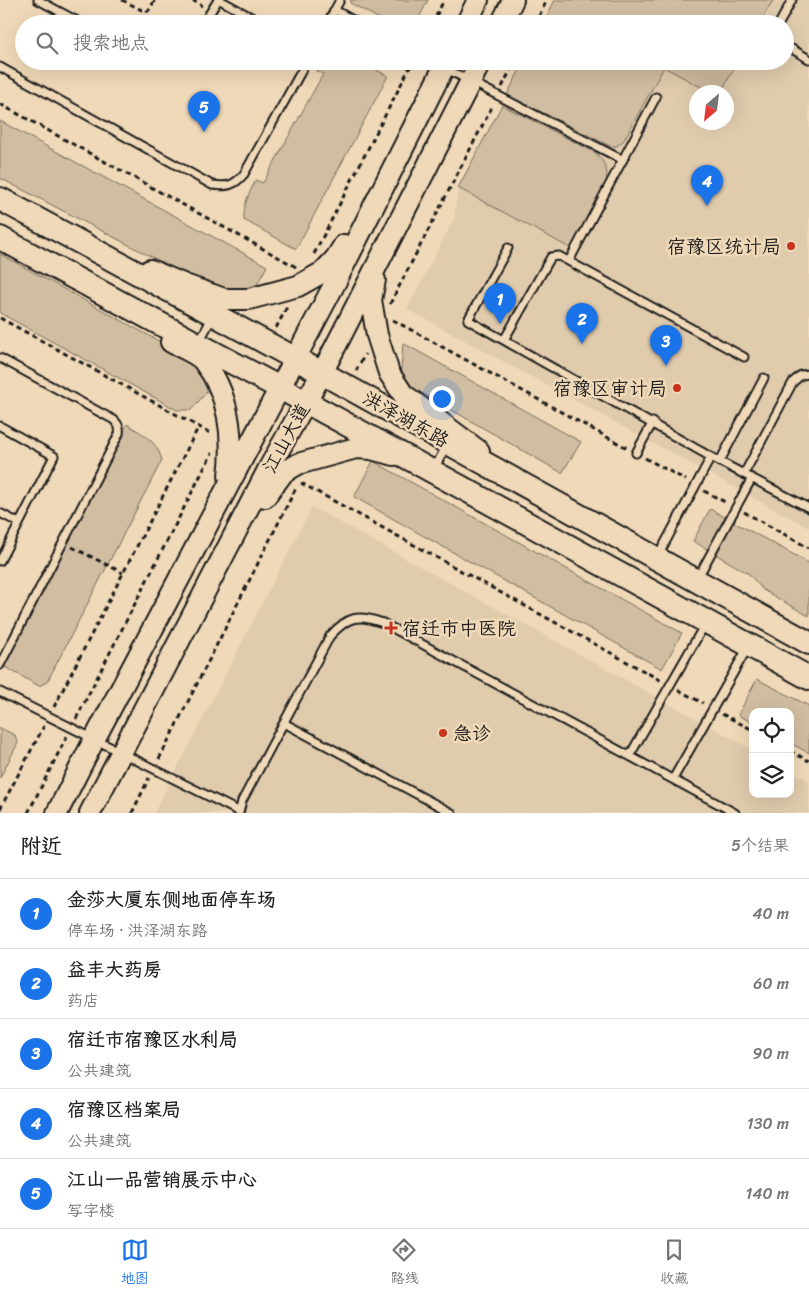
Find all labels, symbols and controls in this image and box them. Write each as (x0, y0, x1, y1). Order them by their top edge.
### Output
search box (15, 15, 794, 70)
text: 搜索地点 (73, 26, 149, 59)
icon: search (33, 29, 61, 57)
north arrow (689, 85, 734, 130)
pin: 5 (188, 91, 220, 132)
pin: 4 (691, 165, 723, 206)
place label: 宿豫区统计局 (667, 230, 781, 263)
marker: 宿豫区统计局 (785, 240, 797, 252)
pin: 1 (484, 283, 516, 324)
pin: 2 (566, 303, 598, 344)
pin: 3 (650, 325, 682, 366)
place label: 宿豫区审计局 (553, 372, 667, 405)
street label: 洪泽湖东路 (356, 382, 456, 456)
marker: 宿豫区审计局 (671, 382, 683, 394)
your location (429, 386, 455, 412)
street label: 江山大道 (253, 397, 319, 479)
place label: 宿迁市中医院 (402, 612, 516, 645)
marker: 宿迁市中医院 (384, 621, 398, 635)
map controls (749, 708, 794, 798)
button: locate (749, 708, 794, 753)
place label: 急诊 (453, 717, 491, 750)
marker: 急诊 (437, 727, 449, 739)
button: layers (749, 753, 794, 798)
text: 附近 (20, 827, 62, 865)
text: 5个结果 (731, 831, 789, 860)
text: 金莎大厦东侧地面停车场 (67, 883, 276, 916)
text: 1 (33, 899, 39, 928)
text: 40 m (752, 899, 789, 928)
text: 停车场 · 洪泽湖东路 (67, 916, 208, 945)
text: 益丰大药房 (67, 953, 162, 986)
text: 2 (31, 969, 41, 998)
text: 60 m (753, 969, 789, 998)
text: 药店 (67, 986, 99, 1015)
text: 宿迁市宿豫区水利局 (67, 1023, 238, 1056)
text: 3 (32, 1039, 40, 1068)
text: 90 m (753, 1039, 789, 1068)
text: 公共建筑 (67, 1056, 131, 1085)
text: 宿豫区档案局 (67, 1093, 181, 1126)
text: 4 (31, 1109, 41, 1138)
text: 130 m (747, 1109, 789, 1138)
text: 公共建筑 (67, 1126, 131, 1155)
text: 江山一品营销展示中心 (67, 1163, 257, 1196)
text: 5 (31, 1179, 41, 1208)
text: 140 m (746, 1179, 789, 1208)
text: 写字楼 (67, 1196, 115, 1225)
tab: 地图 (121, 1236, 149, 1291)
tab: 路线 (390, 1236, 418, 1291)
tab: 收藏 (660, 1236, 688, 1291)

